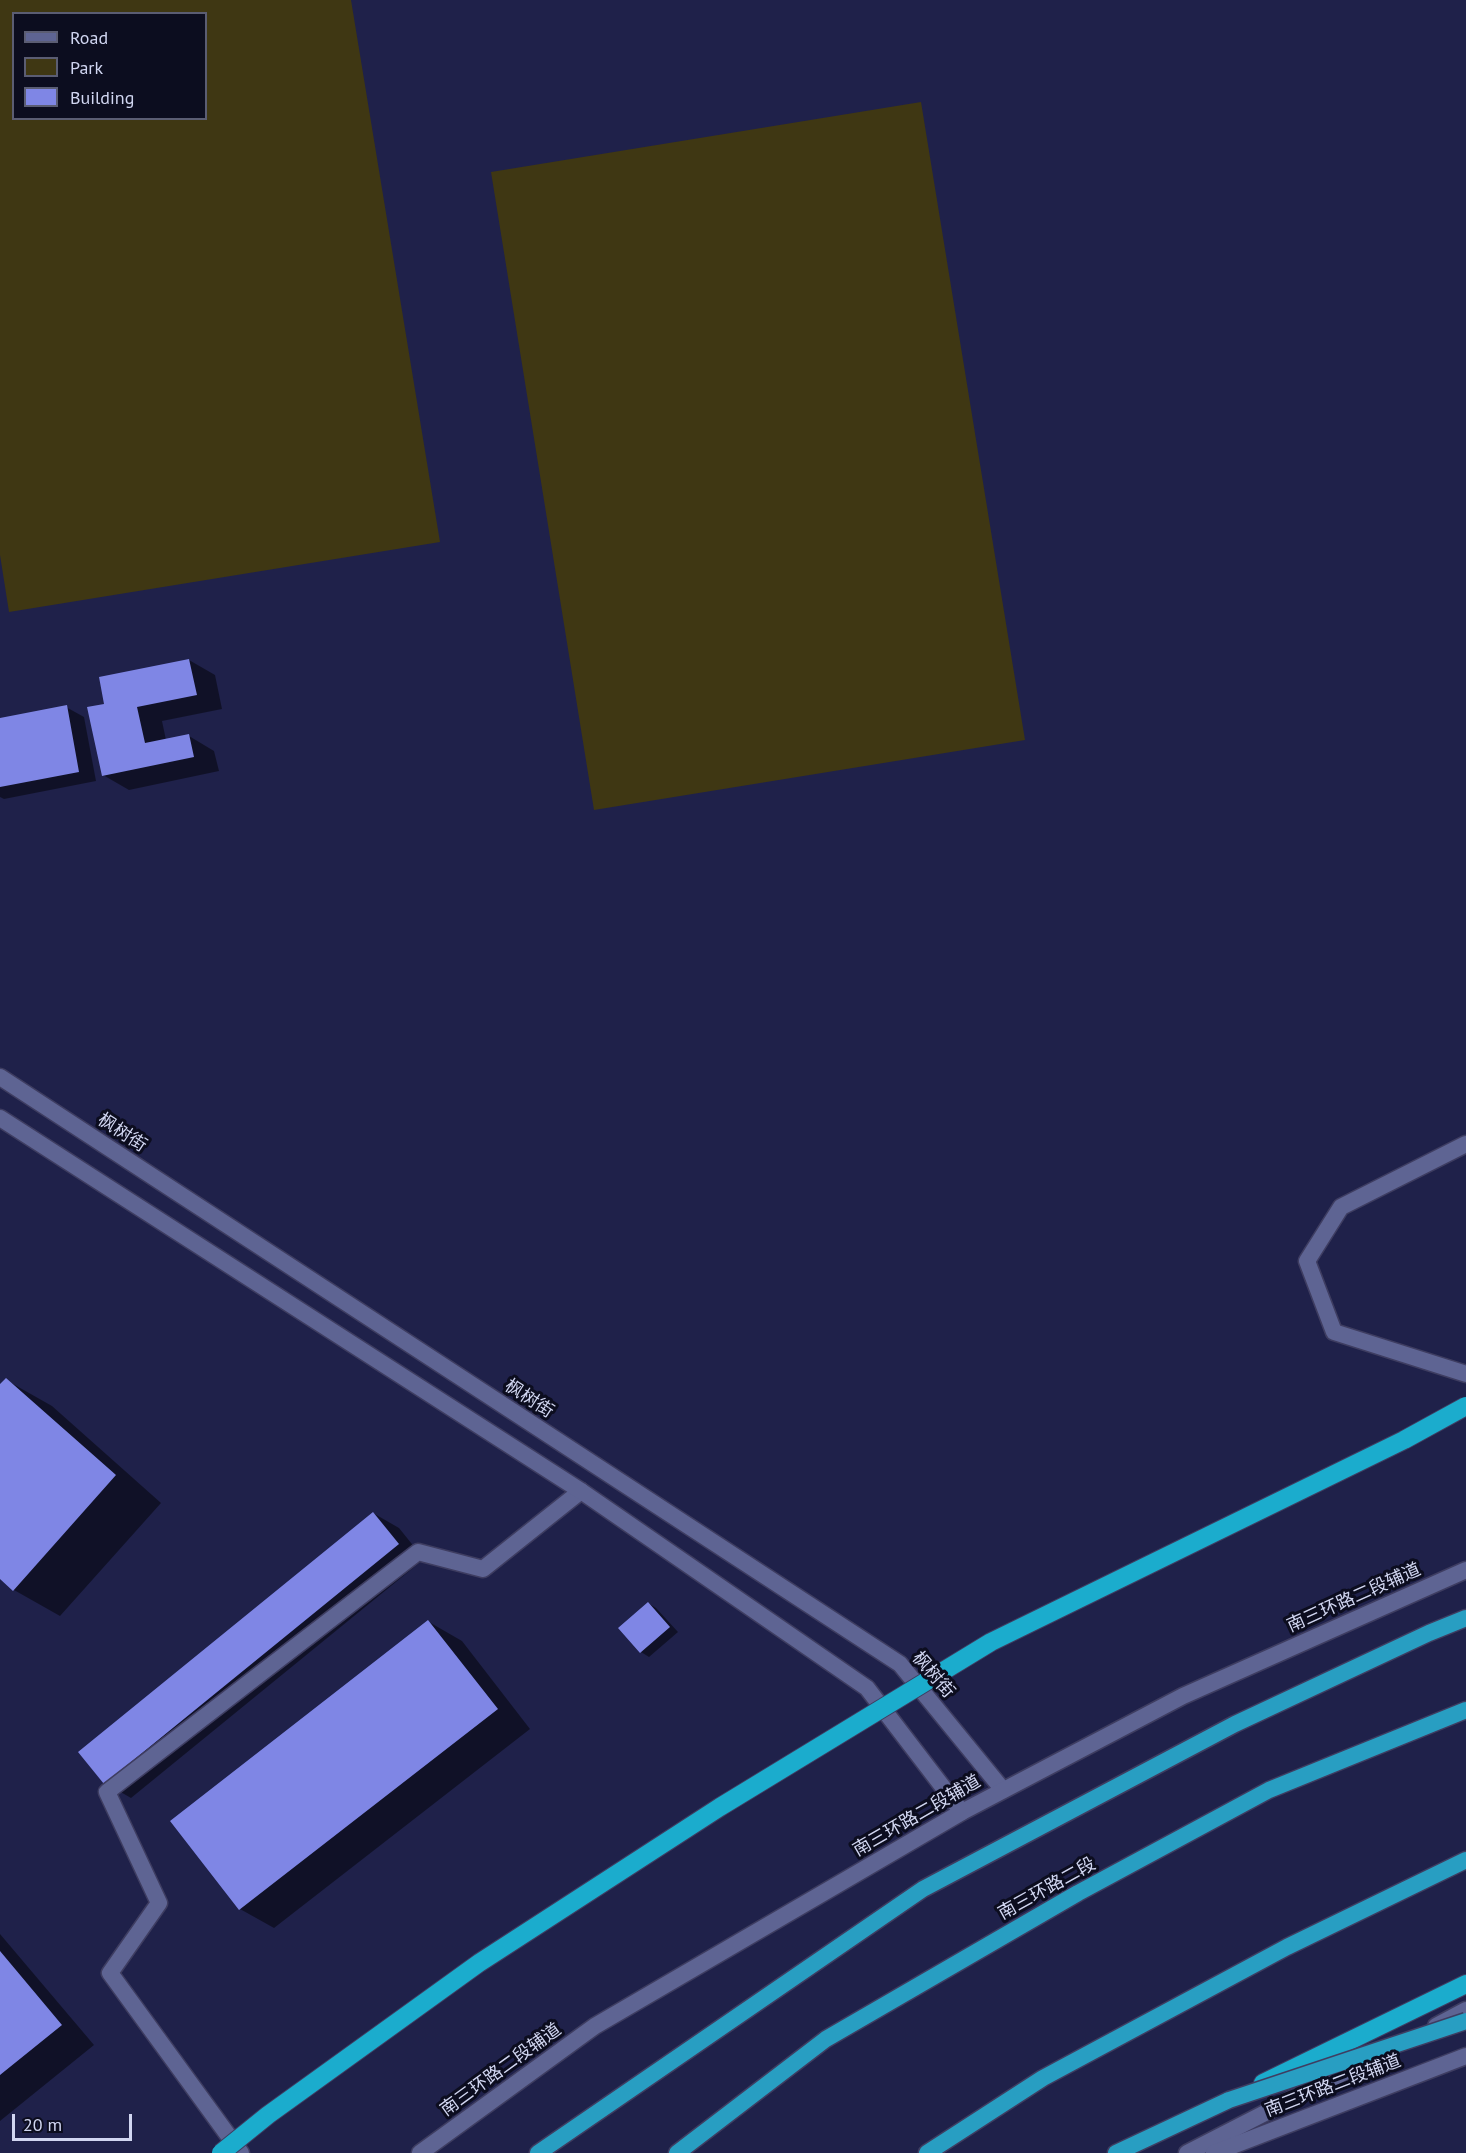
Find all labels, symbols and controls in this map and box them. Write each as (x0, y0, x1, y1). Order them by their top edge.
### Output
legend (12, 12, 207, 120)
text: Road (70, 26, 108, 49)
text: Park (70, 56, 103, 79)
text: Building (70, 86, 134, 109)
street label: 枫树街 (93, 1109, 151, 1157)
street label: 枫树街 (500, 1375, 558, 1423)
street label: 南三环路二段辅道 (1284, 1559, 1424, 1637)
street label: 枫树街 (907, 1648, 959, 1702)
street label: 南三环路二段辅道 (849, 1771, 985, 1861)
street label: 南三环路二段 (995, 1853, 1099, 1925)
street label: 南三环路二段辅道 (436, 2019, 566, 2121)
street label: 南三环路二段辅道 (1262, 2050, 1404, 2122)
scale bar (15, 2102, 135, 2140)
text: 20 m (23, 2113, 62, 2136)

